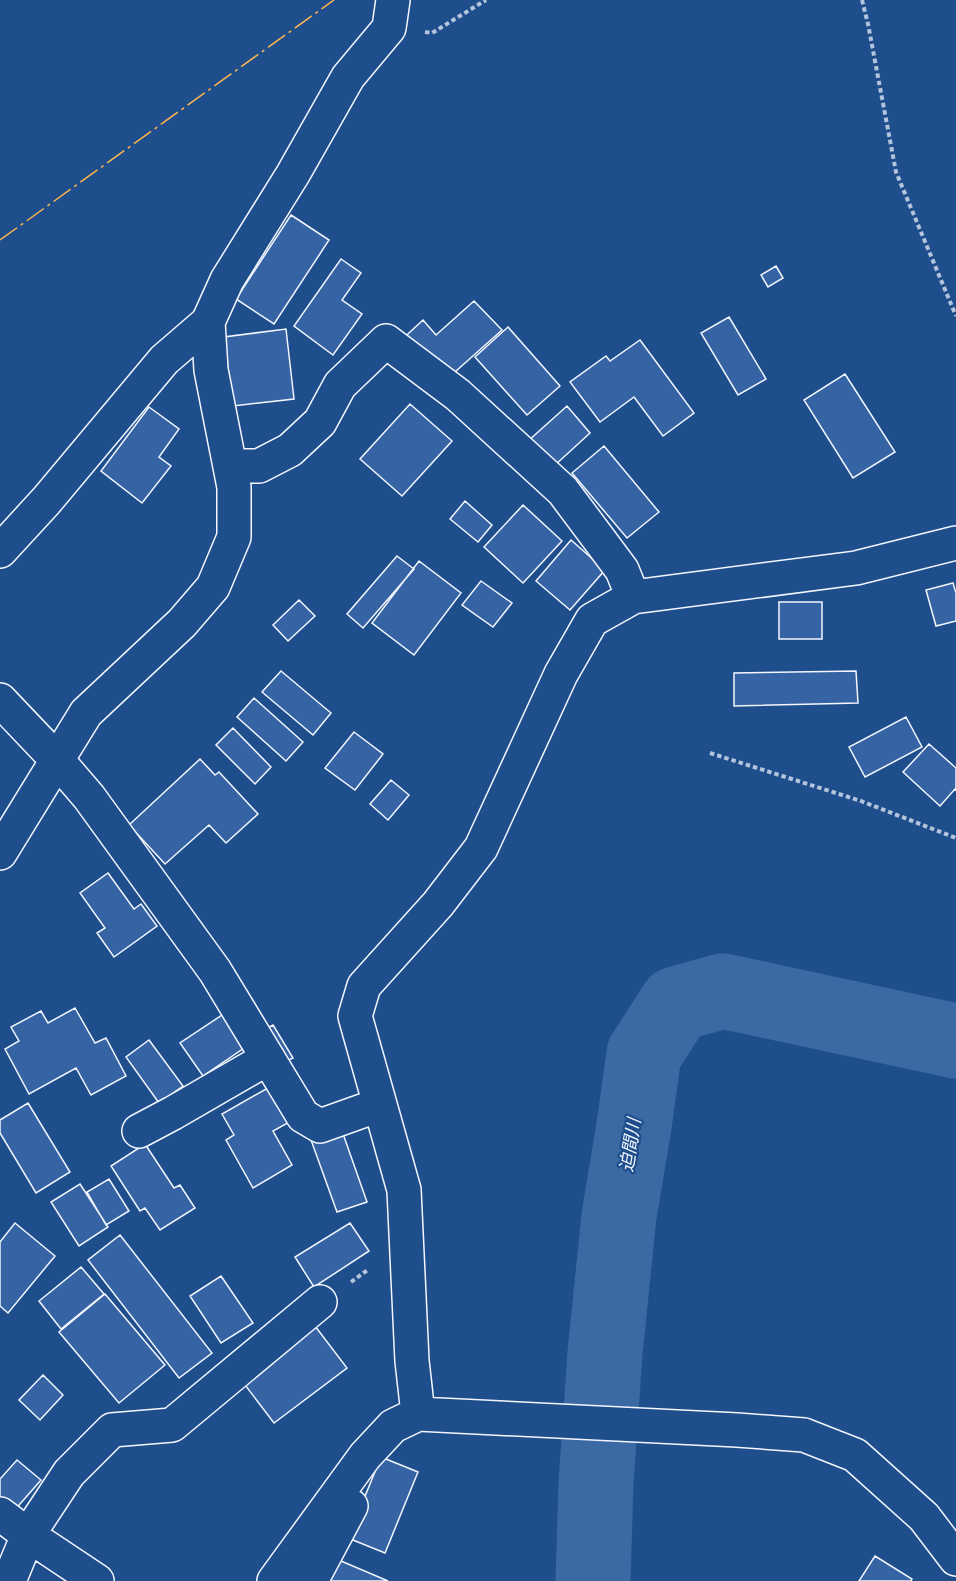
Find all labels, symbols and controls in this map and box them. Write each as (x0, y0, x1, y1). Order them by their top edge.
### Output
water label: 迫間川 (614, 1115, 646, 1173)

